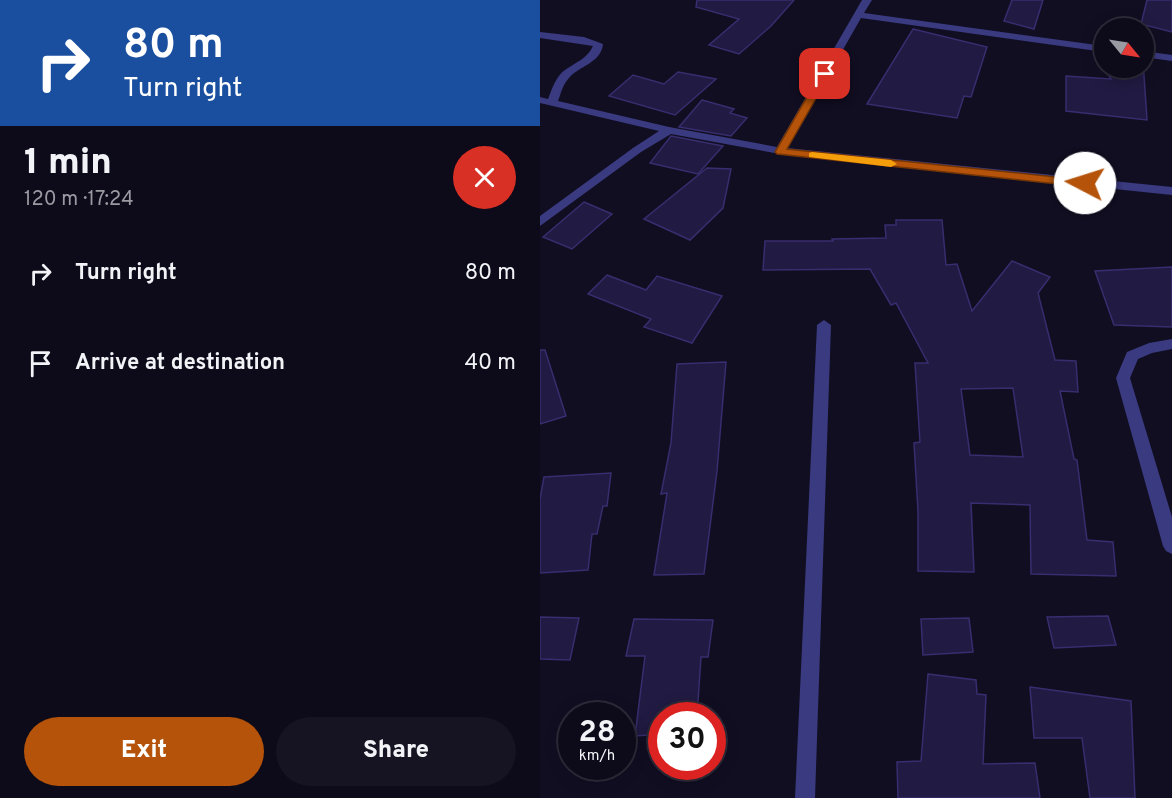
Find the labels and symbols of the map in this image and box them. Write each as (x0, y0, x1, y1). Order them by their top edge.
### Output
north arrow (1094, 18, 1154, 78)
pin (799, 48, 850, 99)
position arrow (1053, 151, 1117, 215)
speed limit sign: 30 (648, 702, 726, 780)

